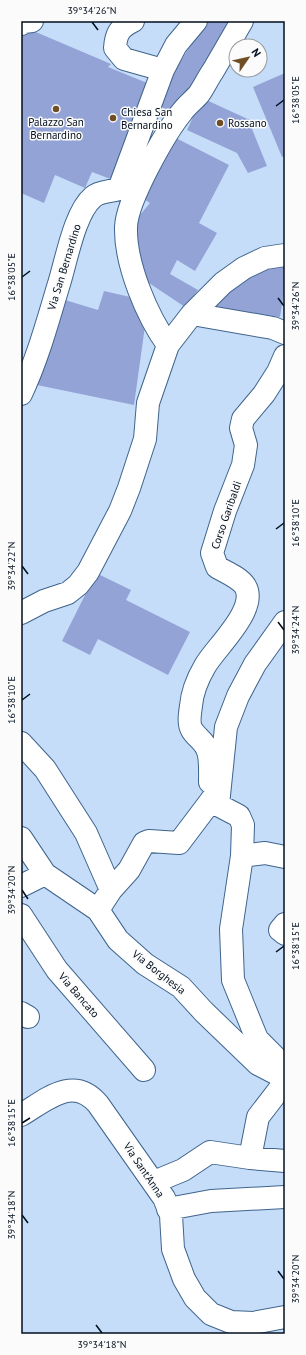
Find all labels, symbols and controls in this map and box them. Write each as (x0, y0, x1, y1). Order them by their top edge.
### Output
text: 39°34'26"N (67, 4, 117, 17)
north arrow (228, 38, 268, 78)
text: N (248, 45, 264, 59)
text: 16°38'05"E (289, 76, 302, 124)
marker: Palazzo San Bernardino (51, 104, 61, 114)
place label: Chiesa San Bernardino (121, 105, 173, 132)
marker: Chiesa San Bernardino (108, 113, 118, 123)
place label: Palazzo San Bernardino (28, 115, 84, 142)
place label: Rossano (228, 116, 267, 130)
marker: Rossano (215, 118, 225, 128)
street label: Via San Bernardino (44, 222, 84, 313)
text: 16°38'05"E (5, 253, 18, 301)
text: 39°34'26"N (289, 281, 302, 331)
street label: Corso Garibaldi (208, 479, 244, 551)
text: 16°38'10"E (289, 499, 302, 547)
text: 39°34'22"N (5, 541, 18, 591)
text: 39°34'24"N (289, 605, 302, 655)
text: 16°38'10"E (5, 676, 18, 724)
text: 39°34'20"N (5, 865, 18, 915)
text: 16°38'15"E (289, 922, 302, 970)
street label: Via Borghesia (129, 946, 189, 997)
street label: Via Bancato (55, 969, 103, 1021)
text: 16°38'15"E (5, 1099, 18, 1147)
street label: Via Sant'Anna (120, 1139, 168, 1200)
text: 39°34'18"N (5, 1190, 18, 1240)
text: 39°34'20"N (289, 1254, 302, 1304)
text: 39°34'18"N (77, 1338, 127, 1351)

